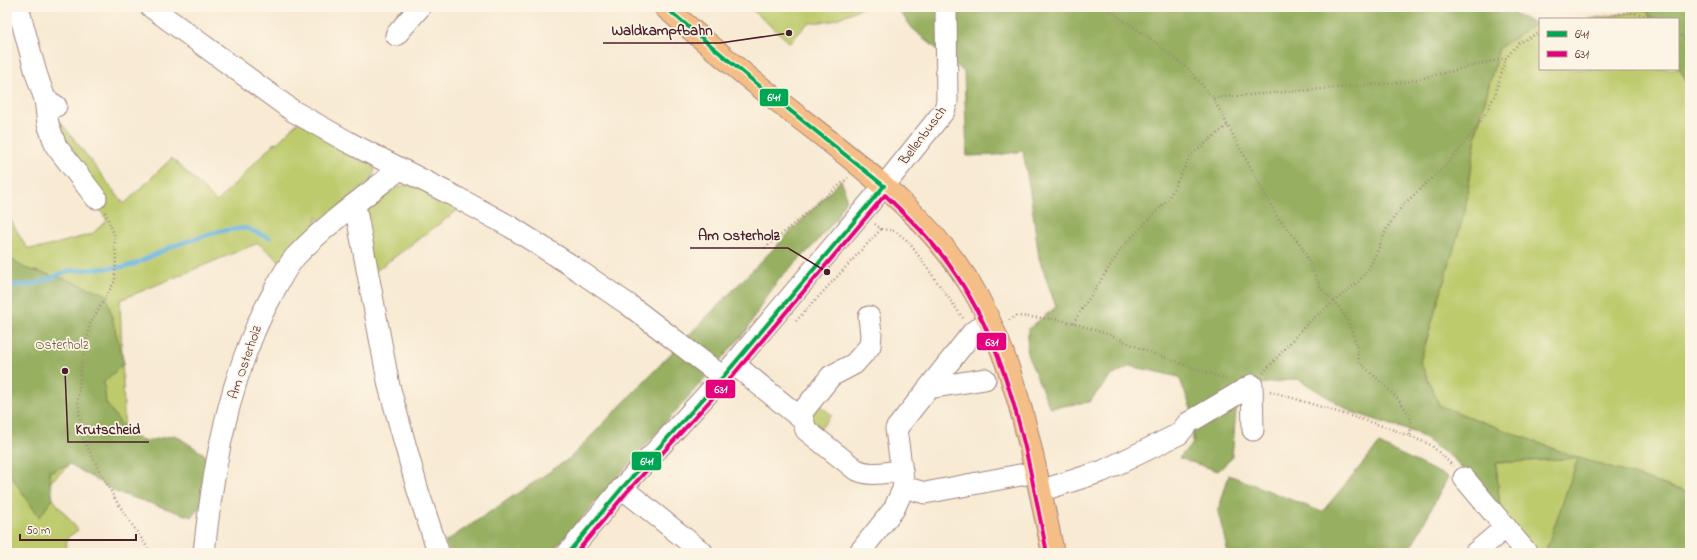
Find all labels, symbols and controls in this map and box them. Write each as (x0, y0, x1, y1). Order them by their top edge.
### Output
callout: Waldkampfbahn (603, 16, 720, 43)
legend (1539, 18, 1679, 70)
text: Waldkampfbahn (611, 20, 713, 42)
text: 641 (1575, 26, 1589, 44)
text: 631 (1575, 46, 1589, 64)
line badge: 641 (759, 88, 789, 107)
text: 641 (767, 90, 781, 106)
street label: Bellenbusch (893, 102, 952, 171)
callout: Am Osterholz (690, 221, 788, 248)
text: Am Osterholz (698, 225, 781, 247)
street label: Am Osterholz (223, 323, 268, 402)
line badge: 631 (976, 332, 1007, 351)
park label: Osterholz (35, 335, 89, 356)
text: 631 (985, 335, 999, 351)
line badge: 631 (705, 379, 736, 399)
text: 631 (714, 382, 728, 398)
callout: Krutscheid (68, 415, 149, 442)
text: Krutscheid (76, 419, 141, 441)
line badge: 641 (631, 451, 662, 471)
text: 641 (640, 454, 654, 470)
scale bar (20, 516, 136, 542)
text: 50 m (26, 522, 50, 540)

